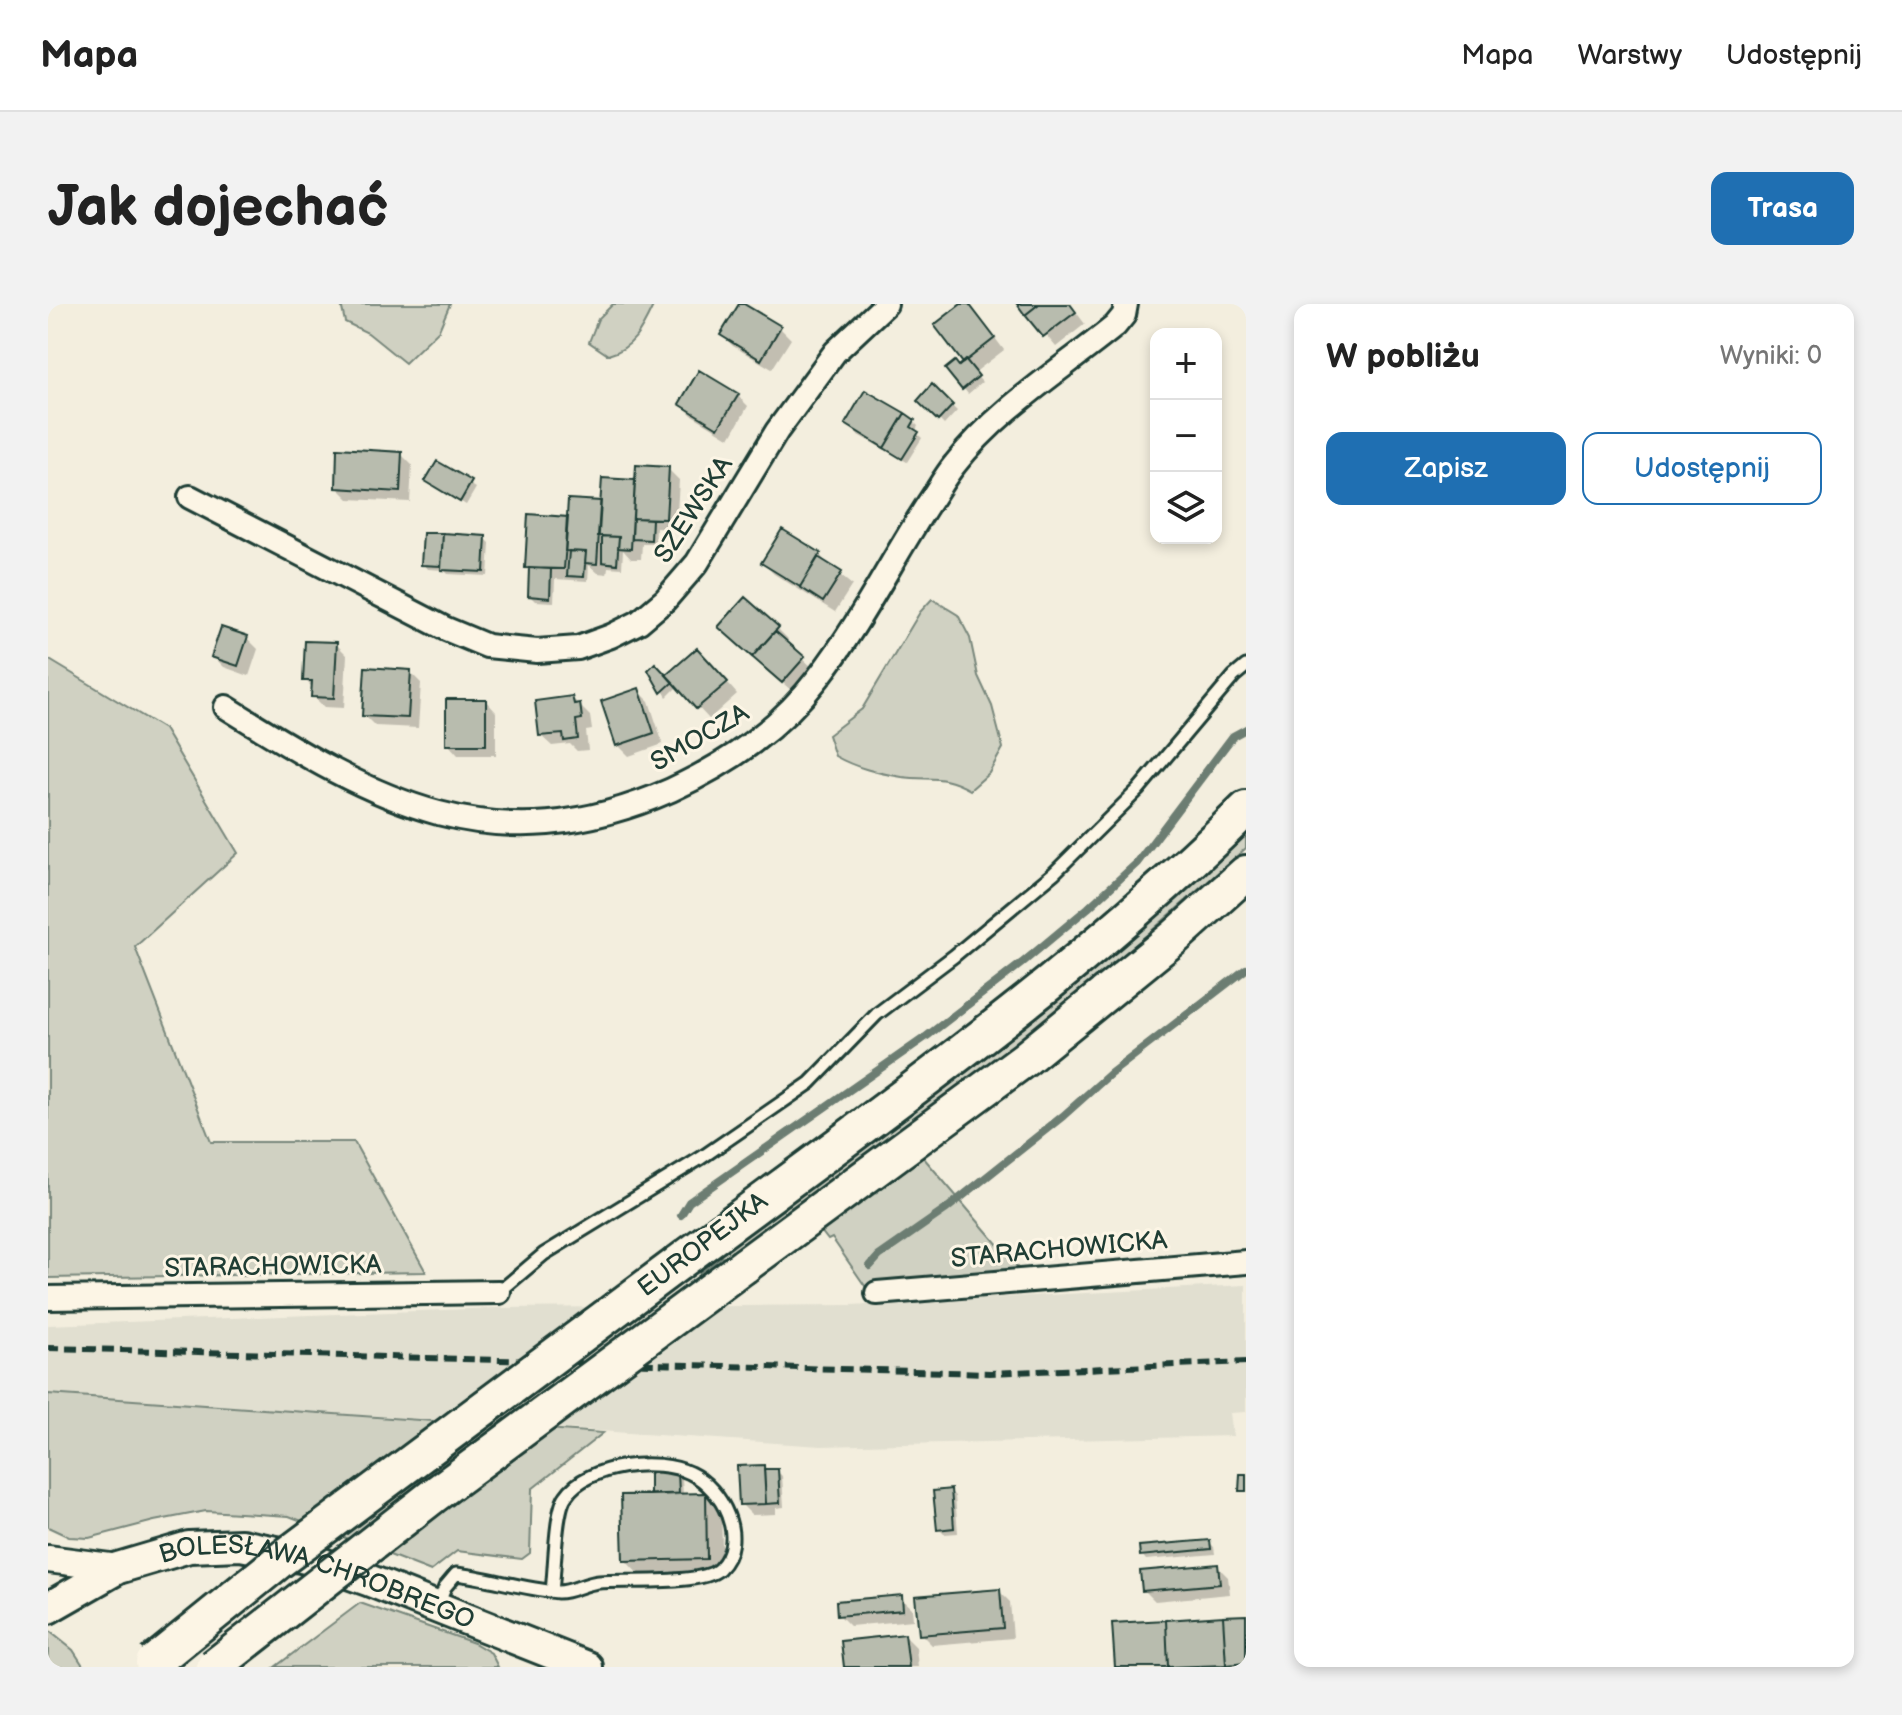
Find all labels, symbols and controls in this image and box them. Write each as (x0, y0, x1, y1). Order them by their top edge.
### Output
text: Mapa (40, 33, 138, 78)
text: Mapa (1461, 39, 1533, 72)
text: Warstwy (1577, 39, 1682, 72)
text: Udostępnij (1726, 39, 1862, 72)
button: Trasa (1711, 172, 1854, 245)
text: Jak dojechać (48, 175, 388, 242)
map controls (1150, 328, 1222, 544)
button: + (1150, 328, 1222, 400)
text: W pobliżu (1326, 336, 1480, 377)
text: Wyniki: 0 (1720, 341, 1822, 372)
button: − (1150, 400, 1222, 472)
button: Zapisz (1326, 432, 1566, 505)
button: Udostępnij (1582, 432, 1822, 505)
street label: SZEWSKA (648, 451, 740, 569)
button: layers (1150, 472, 1222, 544)
street label: SMOCZA (645, 698, 755, 778)
street label: EUROPEJKA (632, 1186, 774, 1304)
street label: STARACHOWICKA (949, 1225, 1169, 1275)
street label: STARACHOWICKA (164, 1250, 382, 1284)
street label: BOLESŁAWA CHROBREGO (155, 1529, 479, 1636)

